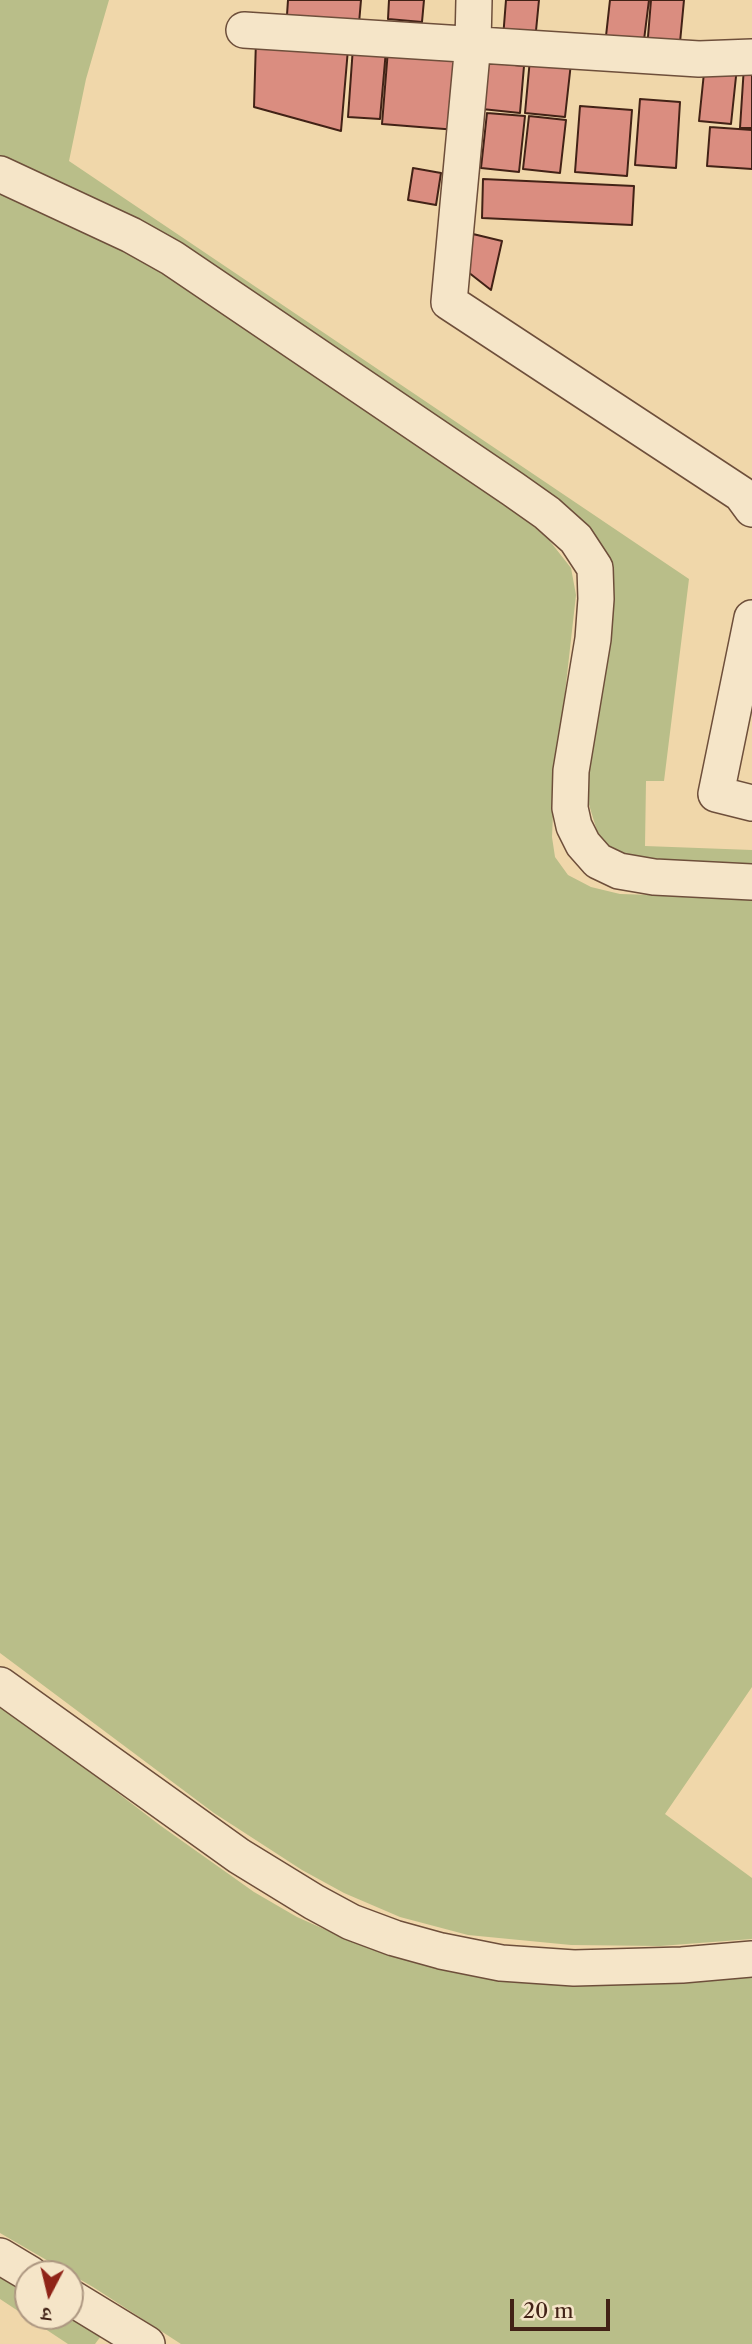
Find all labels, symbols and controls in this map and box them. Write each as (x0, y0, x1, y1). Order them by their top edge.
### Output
north arrow (14, 2260, 84, 2330)
scale bar (514, 2284, 614, 2328)
text: 20 m (523, 2298, 574, 2323)
text: उ (40, 2302, 53, 2326)

